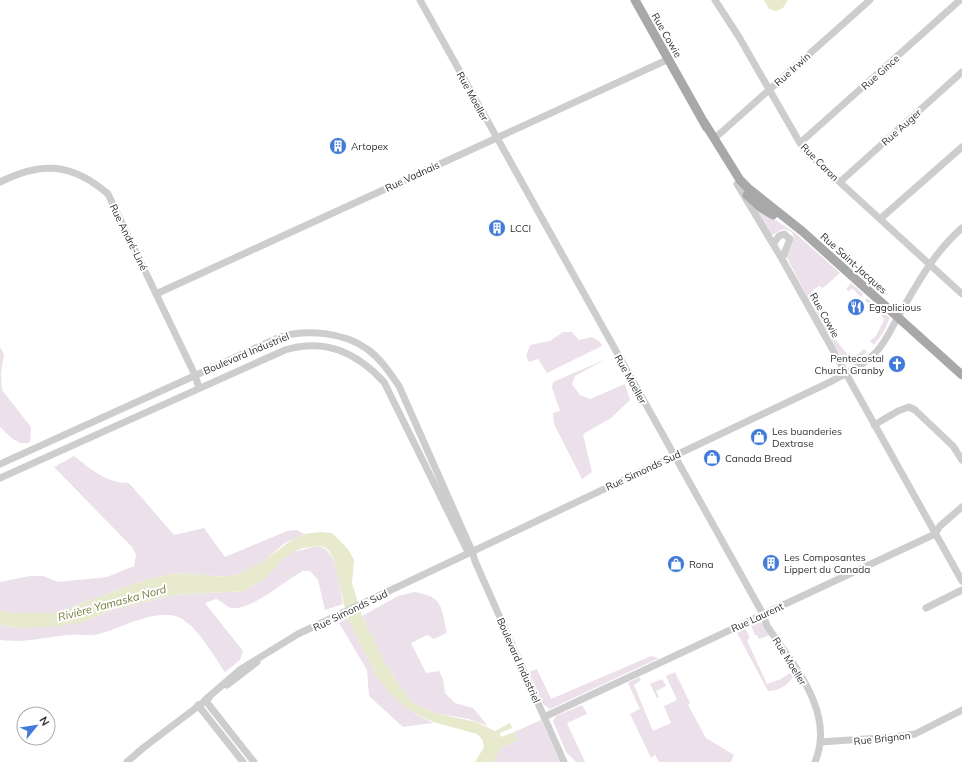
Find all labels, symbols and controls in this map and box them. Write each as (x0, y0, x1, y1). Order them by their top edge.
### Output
street label: Rue Cowie (649, 11, 685, 60)
street label: Rue Irwin (772, 50, 813, 89)
street label: Rue Gince (859, 52, 902, 93)
street label: Rue Moeller (454, 69, 492, 123)
street label: Rue Auger (879, 106, 924, 149)
building icon: Artopex (328, 136, 348, 156)
place label: Artopex (351, 140, 389, 153)
street label: Rue Caron (798, 141, 842, 184)
street label: Rue Vadnais (383, 158, 441, 195)
street label: Rue André-Liné (107, 202, 150, 273)
building icon: LCCI (487, 218, 507, 238)
place label: LCCI (510, 222, 531, 235)
street label: Rue Saint-Jacques (818, 230, 890, 297)
street label: Rue Cowie (807, 290, 842, 340)
restaurant icon: Eggolicious (846, 297, 866, 317)
place label: Eggolicious (869, 301, 921, 314)
street label: Boulevard Industriel (201, 330, 291, 377)
street label: Rue Moeller (612, 352, 650, 406)
place label: Pentecostal Church Granby (815, 352, 885, 377)
church icon: Pentecostal Church Granby (887, 354, 907, 374)
place label: Les buanderies Dextrase (772, 425, 842, 450)
shop icon: Les buanderies Dextrase (749, 427, 769, 447)
street label: Rue Simonds Sud (604, 447, 683, 494)
shop icon: Canada Bread (702, 448, 722, 468)
place label: Canada Bread (725, 452, 792, 465)
place label: Les Composantes Lippert du Canada (784, 551, 870, 576)
building icon: Les Composantes Lippert du Canada (761, 553, 781, 573)
shop icon: Rona (666, 554, 686, 574)
place label: Rona (689, 558, 713, 571)
water label: Rivière Yamaska Nord (56, 582, 168, 624)
street label: Rue Simonds Sud (311, 587, 390, 634)
street label: Rue Laurent (729, 599, 786, 635)
street label: Boulevard Industriel (494, 616, 543, 705)
street label: Rue Moeller (770, 635, 810, 688)
north arrow (16, 706, 56, 746)
text: N (37, 714, 53, 728)
street label: Rue Brignon (853, 729, 911, 748)

